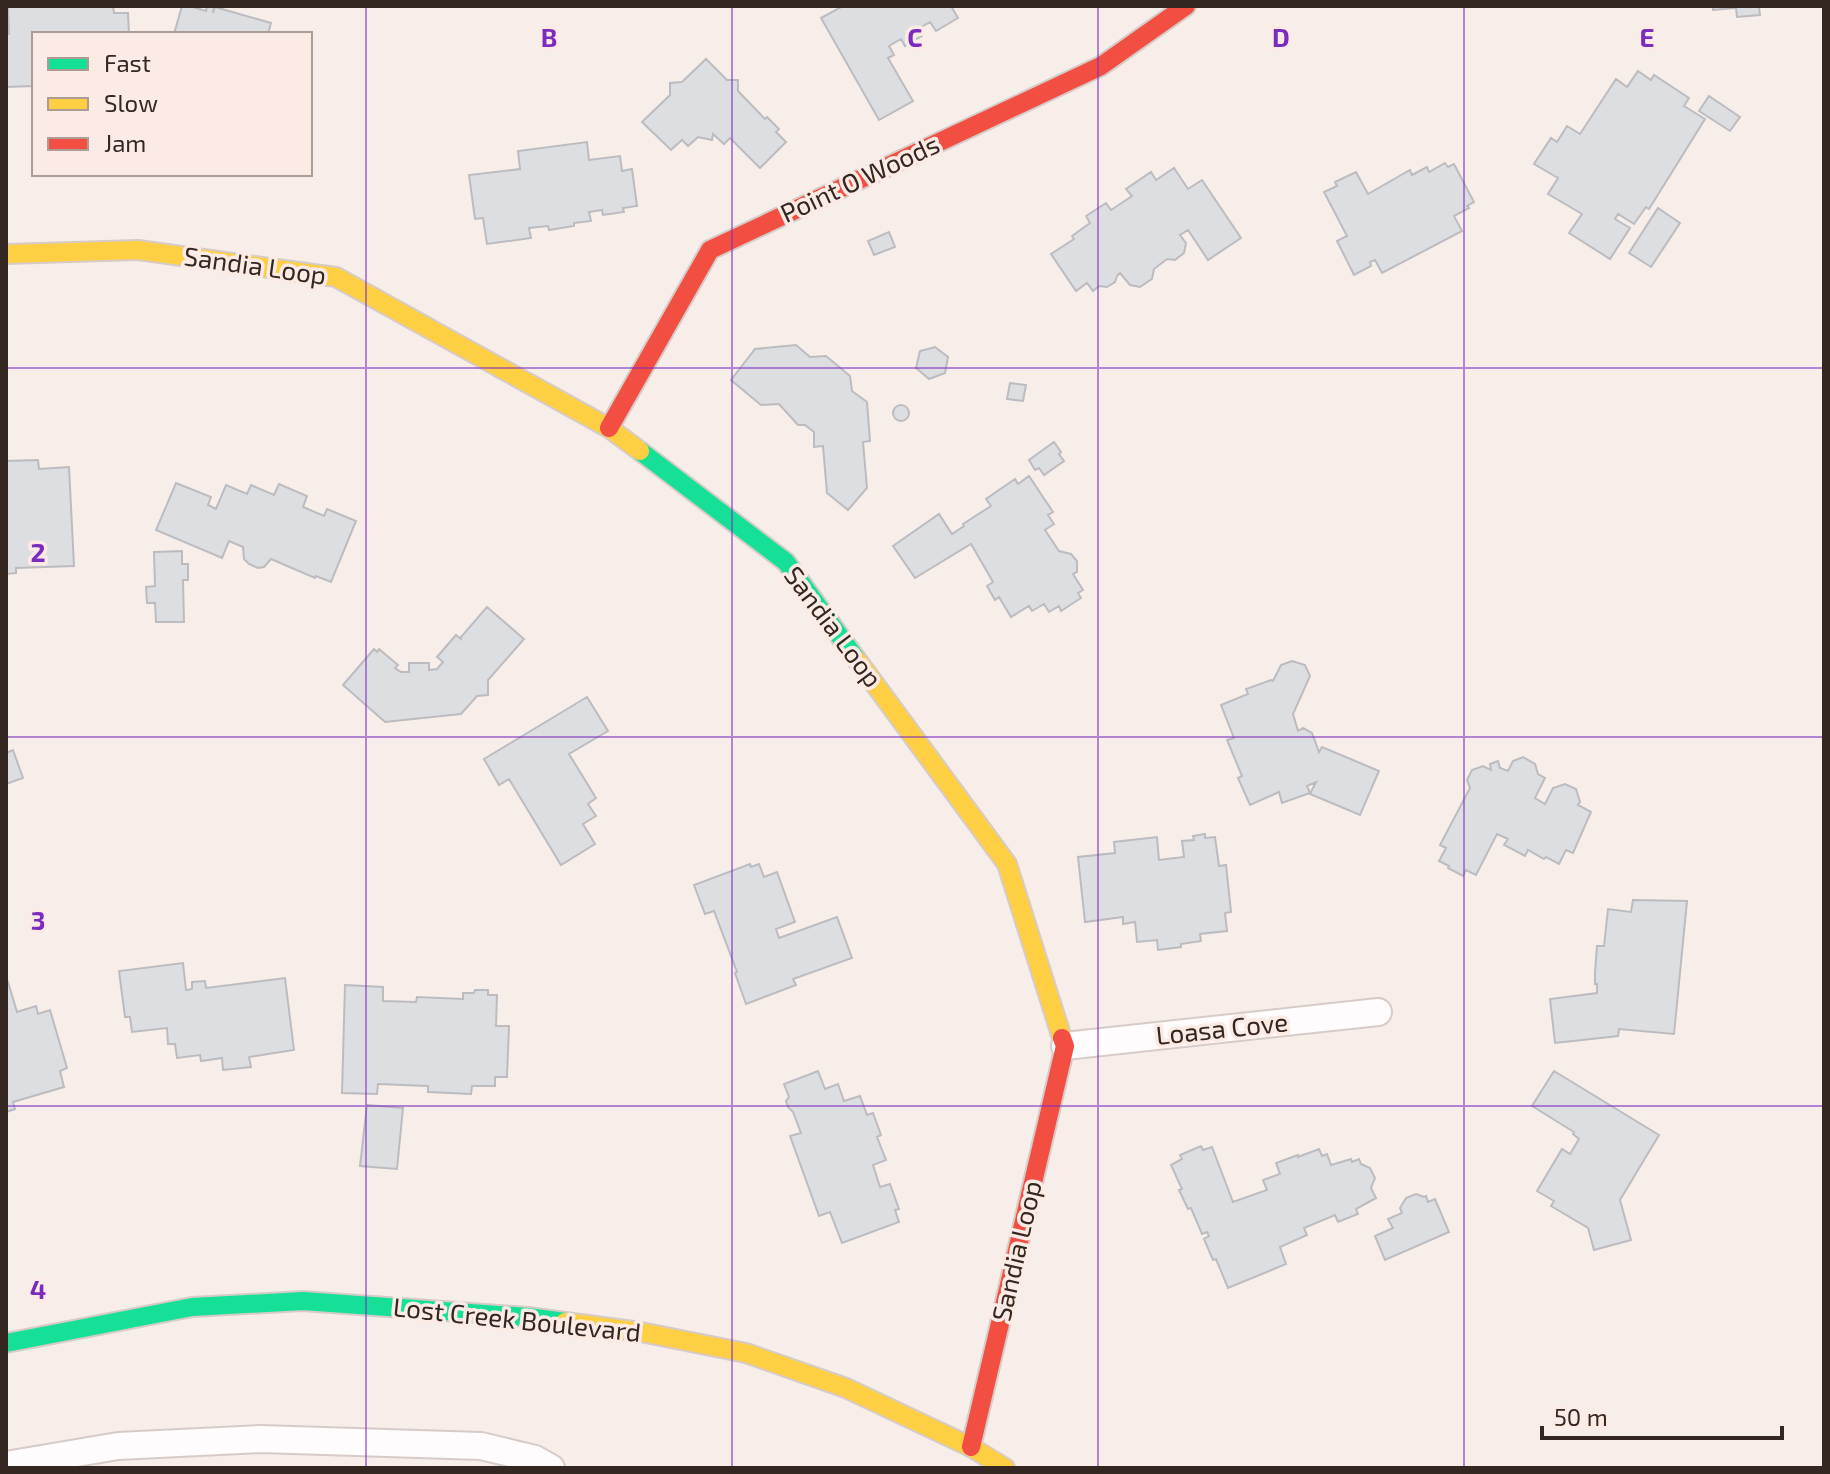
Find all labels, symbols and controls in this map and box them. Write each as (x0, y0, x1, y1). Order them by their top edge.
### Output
text: B (541, 21, 557, 52)
text: C (907, 21, 923, 52)
text: D (1272, 21, 1290, 52)
text: E (1639, 21, 1655, 52)
legend (32, 32, 312, 176)
text: Fast (104, 48, 151, 77)
text: Slow (104, 88, 158, 117)
street label: Point O Woods (775, 127, 944, 228)
text: Jam (104, 128, 146, 157)
street label: Sandia Loop (182, 239, 328, 290)
text: 2 (30, 536, 46, 567)
street label: Sandia Loop (779, 560, 890, 693)
text: 3 (31, 904, 45, 935)
street label: Loasa Cove (1154, 1005, 1289, 1050)
street label: Sandia Loop (984, 1177, 1047, 1324)
text: 4 (30, 1273, 46, 1304)
street label: Lost Creek Boulevard (392, 1290, 643, 1347)
scale bar (1542, 1390, 1782, 1440)
text: 50 m (1554, 1402, 1608, 1431)

